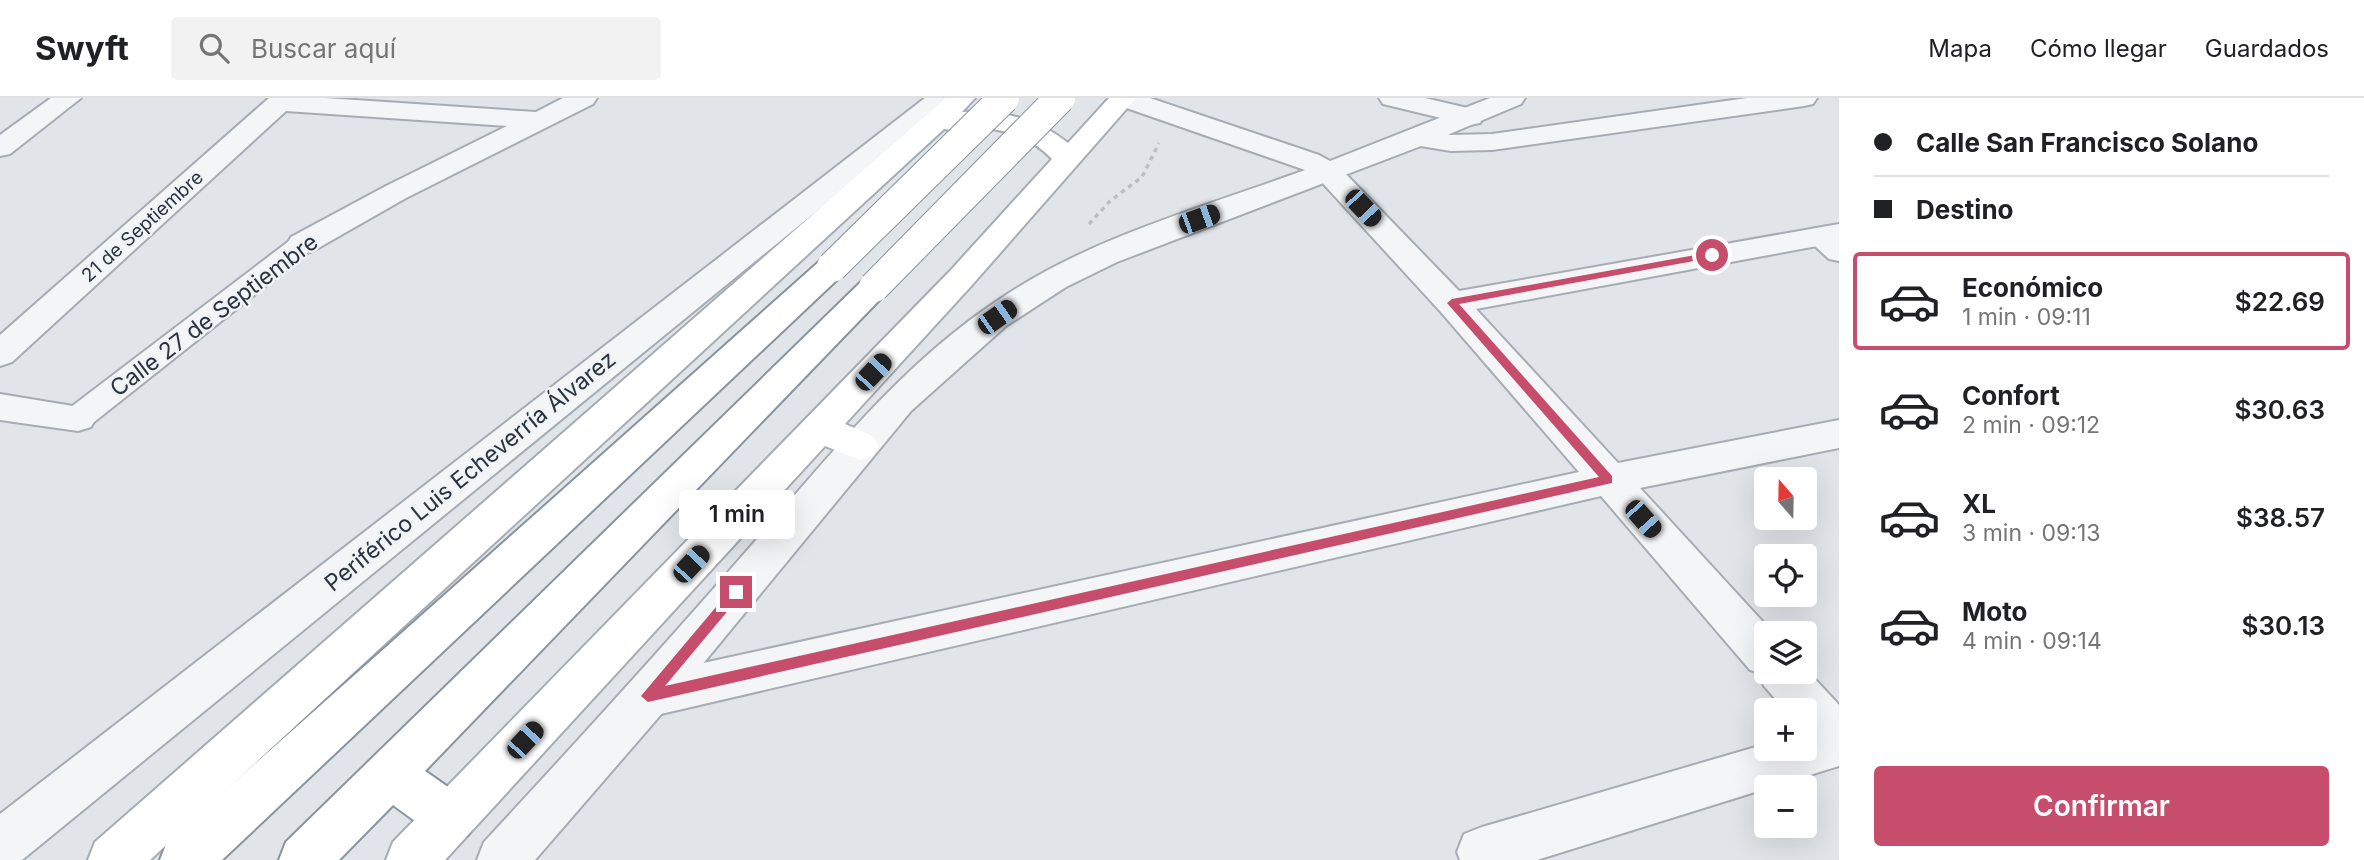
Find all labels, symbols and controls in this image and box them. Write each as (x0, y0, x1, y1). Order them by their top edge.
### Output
search box (171, 17, 661, 80)
text: Swyft (35, 28, 129, 68)
icon: search (195, 29, 233, 67)
text: Buscar aquí (251, 33, 396, 64)
text: Mapa (1928, 34, 1992, 63)
text: Cómo llegar (2030, 34, 2167, 63)
text: Guardados (2205, 34, 2329, 63)
text: Calle San Francisco Solano (1916, 127, 2258, 158)
street label: 21 de Septiembre (77, 166, 208, 287)
car (1341, 185, 1386, 231)
text: Destino (1916, 194, 2014, 225)
car (1176, 202, 1223, 236)
street label: Calle 27 de Septiembre (105, 228, 323, 402)
route start (1696, 239, 1728, 271)
icon: car (1878, 270, 1941, 333)
text: Económico (1962, 272, 2103, 303)
text: $22.69 (2235, 286, 2325, 317)
car (974, 296, 1021, 338)
text: 1 min · 09:11 (1962, 303, 2091, 331)
street label: Periférico Luis Echeverría Álvarez (319, 345, 621, 597)
car (851, 349, 896, 395)
icon: car (1878, 378, 1941, 441)
text: Confort (1962, 380, 2060, 411)
text: $30.63 (2234, 394, 2325, 425)
text: 2 min · 09:12 (1962, 411, 2100, 439)
north arrow (1754, 467, 1816, 530)
map controls (1754, 467, 1817, 838)
icon: car (1878, 486, 1941, 549)
text: XL (1962, 488, 1996, 519)
callout: 1 min (678, 490, 794, 540)
car (1622, 496, 1665, 542)
text: 1 min (709, 500, 765, 528)
text: $38.57 (2236, 502, 2325, 533)
text: 3 min · 09:13 (1962, 519, 2101, 547)
car (669, 541, 714, 587)
button: locate (1754, 544, 1817, 607)
route end (720, 576, 752, 608)
icon: car (1878, 594, 1941, 657)
text: Moto (1962, 596, 2027, 627)
text: $30.13 (2242, 610, 2325, 641)
button: layers (1754, 621, 1817, 684)
text: 4 min · 09:14 (1962, 627, 2102, 655)
button: + (1754, 698, 1817, 761)
car (503, 717, 548, 763)
button: Confirmar (1874, 766, 2329, 846)
button: − (1754, 775, 1817, 838)

